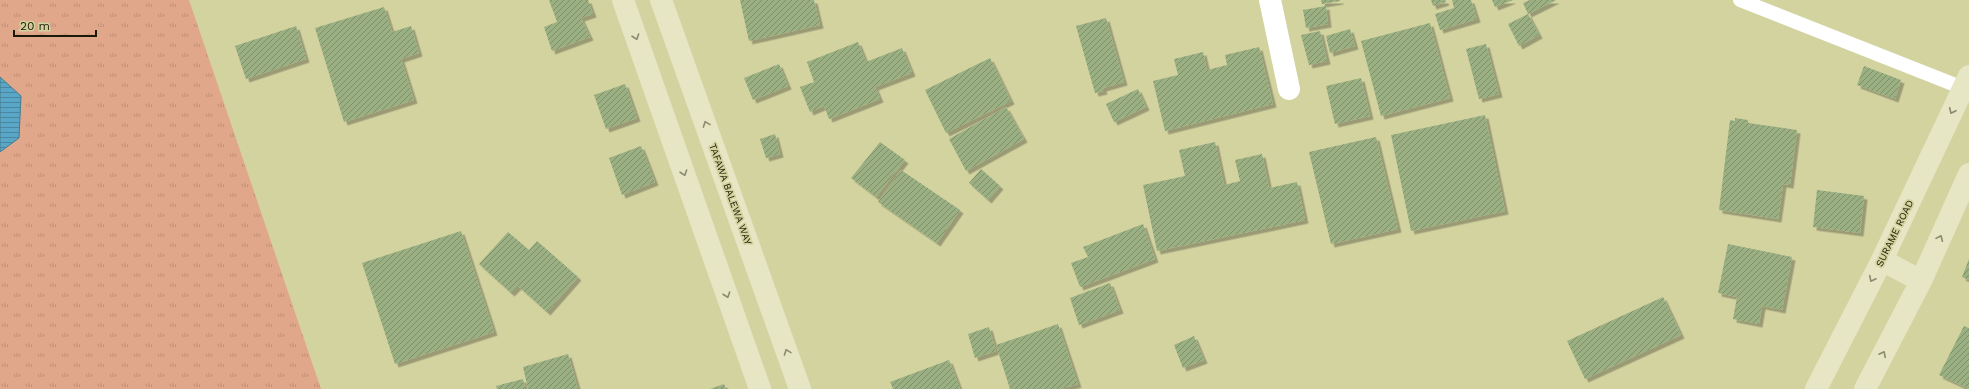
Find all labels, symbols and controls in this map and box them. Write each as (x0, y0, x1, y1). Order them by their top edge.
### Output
scale bar (14, 12, 96, 38)
text: 20 m (20, 19, 50, 33)
one-way arrow (632, 33, 640, 40)
one-way arrow (1949, 107, 1957, 114)
one-way arrow (702, 121, 710, 128)
street label: TAFAWA BALEWA WAY (707, 142, 754, 247)
one-way arrow (679, 169, 688, 176)
street label: SURAME ROAD (1874, 198, 1915, 268)
one-way arrow (1935, 234, 1943, 242)
one-way arrow (1869, 274, 1877, 282)
one-way arrow (722, 292, 731, 299)
one-way arrow (784, 349, 792, 356)
one-way arrow (1878, 351, 1886, 359)

